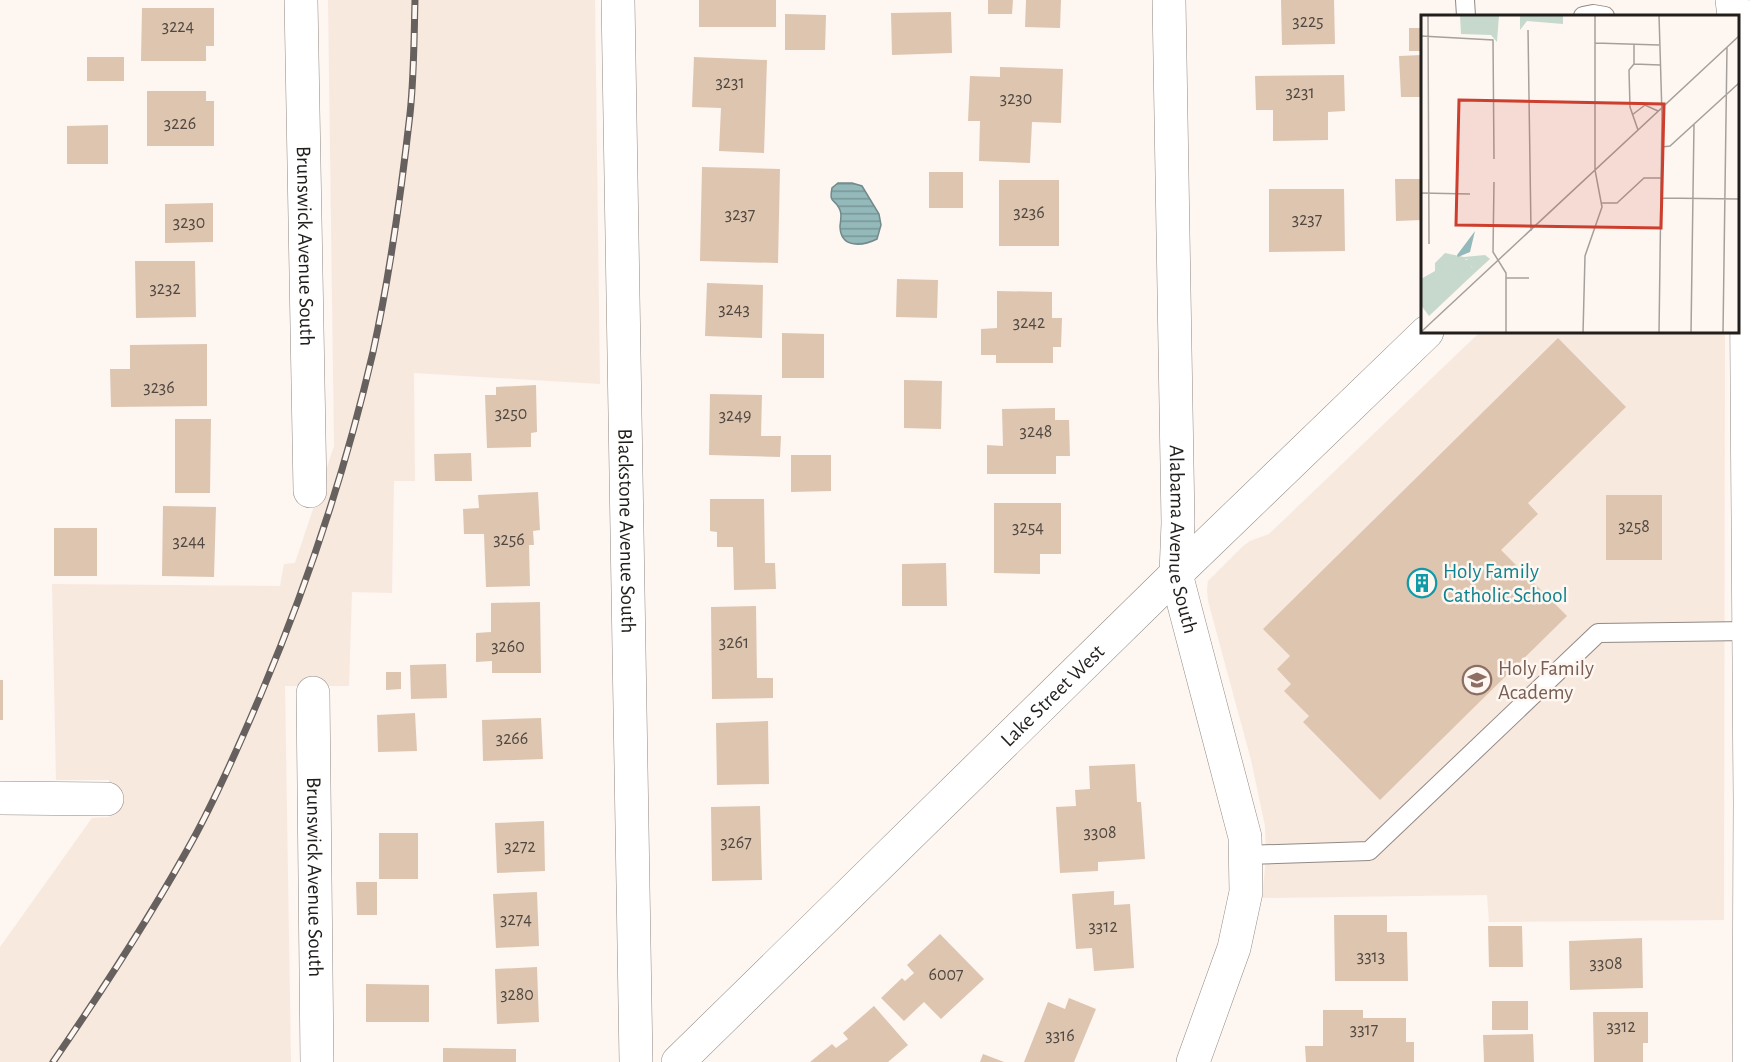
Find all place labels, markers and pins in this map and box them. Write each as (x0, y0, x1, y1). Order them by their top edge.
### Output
place label: Holy Family Catholic School (1443, 561, 1568, 606)
building icon: Holy Family Catholic School (1406, 567, 1438, 599)
place label: Holy Family Academy (1498, 658, 1594, 703)
school or university icon: Holy Family Academy (1461, 664, 1493, 696)

